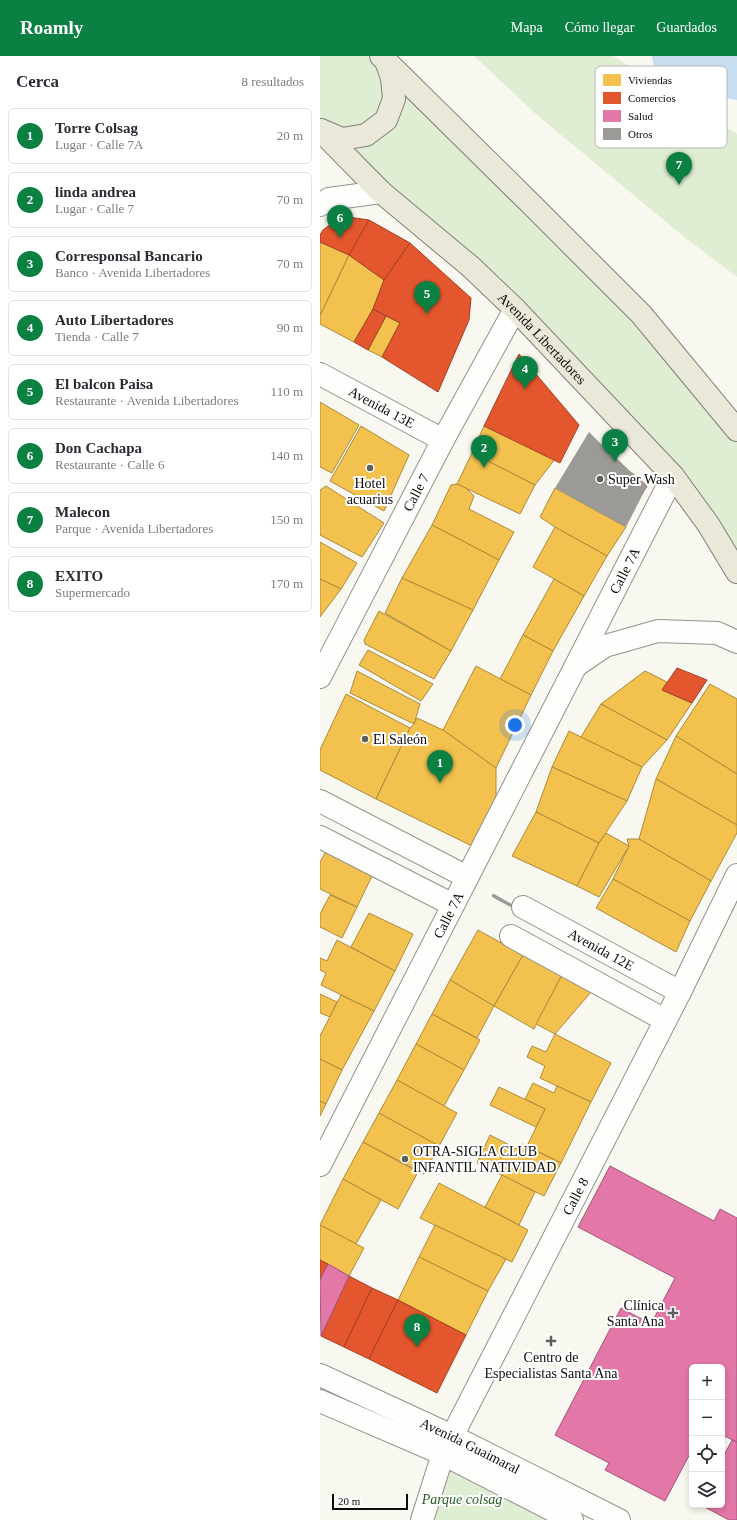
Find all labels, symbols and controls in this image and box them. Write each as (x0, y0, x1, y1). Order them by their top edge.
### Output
text: Roamly (20, 17, 83, 38)
text: Mapa (511, 20, 543, 35)
text: Cómo llegar (565, 20, 634, 35)
text: Guardados (656, 20, 717, 35)
legend (595, 66, 727, 148)
text: Cerca (16, 72, 59, 91)
text: 8 resultados (242, 74, 304, 89)
text: Viviendas (628, 74, 672, 86)
text: Comercios (628, 92, 676, 104)
text: Salud (628, 110, 654, 122)
text: Torre Colsag (55, 120, 138, 136)
text: 1 (27, 128, 33, 143)
text: 20 m (277, 128, 303, 143)
text: Otros (628, 128, 652, 140)
text: Lugar · Calle 7A (55, 137, 143, 152)
pin: 7 (666, 152, 692, 185)
text: linda andrea (55, 184, 136, 200)
text: 2 (27, 192, 33, 207)
text: 70 m (277, 192, 303, 207)
text: Lugar · Calle 7 (55, 201, 134, 216)
pin: 6 (327, 205, 353, 238)
text: Corresponsal Bancario (55, 248, 203, 264)
text: 3 (27, 256, 33, 271)
text: 70 m (277, 256, 303, 271)
text: Banco · Avenida Libertadores (55, 265, 210, 280)
pin: 5 (414, 281, 440, 314)
street label: Avenida Libertadores (495, 290, 589, 387)
text: Auto Libertadores (55, 312, 173, 328)
text: 4 (27, 320, 33, 335)
text: 90 m (277, 320, 303, 335)
text: Tienda · Calle 7 (55, 329, 139, 344)
pin: 4 (512, 356, 538, 389)
text: El balcon Paisa (55, 376, 153, 392)
text: 5 (27, 384, 33, 399)
text: 110 m (271, 384, 303, 399)
street label: Avenida 13E (346, 384, 417, 431)
text: Restaurante · Avenida Libertadores (55, 393, 239, 408)
pin: 3 (602, 429, 628, 462)
pin: 2 (471, 435, 497, 468)
text: Don Cachapa (55, 440, 142, 456)
text: 6 (27, 448, 33, 463)
text: 140 m (270, 448, 303, 463)
text: Restaurante · Calle 6 (55, 457, 164, 472)
marker: Hotel acuarius (365, 463, 375, 473)
street label: Calle 7 (400, 471, 432, 514)
place label: Super Wash (608, 472, 675, 487)
marker: Super Wash (595, 474, 605, 484)
place label: Hotel acuarius (347, 476, 393, 507)
text: Malecon (55, 504, 110, 520)
text: 7 (27, 512, 33, 527)
text: 150 m (270, 512, 303, 527)
text: Parque · Avenida Libertadores (55, 521, 213, 536)
street label: Calle 7A (607, 544, 644, 596)
text: EXITO (55, 568, 103, 584)
text: 8 (27, 576, 33, 591)
text: 170 m (270, 576, 303, 591)
text: Supermercado (55, 585, 130, 600)
your location (505, 715, 525, 735)
place label: El Saleón (373, 732, 427, 747)
marker: El Saleón (360, 734, 370, 744)
pin: 1 (427, 750, 453, 783)
street label: Calle 7A (430, 889, 467, 941)
street label: Avenida 12E (566, 926, 636, 974)
place label: OTRA-SIGLA CLUB INFANTIL NATIVIDAD (413, 1144, 556, 1175)
marker: OTRA-SIGLA CLUB INFANTIL NATIVIDAD (400, 1154, 410, 1164)
street label: Calle 8 (560, 1175, 592, 1218)
place label: Clínica Santa Ana (607, 1298, 665, 1329)
marker: Clínica Santa Ana (667, 1307, 679, 1319)
pin: 8 (404, 1314, 430, 1347)
marker: Centro de Especialistas Santa Ana (545, 1335, 557, 1347)
place label: Centro de Especialistas Santa Ana (485, 1350, 618, 1381)
map controls (689, 1364, 725, 1508)
button: + (689, 1364, 725, 1400)
button: − (689, 1400, 725, 1436)
street label: Avenida Guaimaral (418, 1415, 522, 1477)
button: locate (689, 1436, 725, 1472)
button: layers (689, 1472, 725, 1508)
scale bar (332, 1492, 408, 1511)
park label: Parque colsag (421, 1492, 502, 1507)
text: 20 m (338, 1495, 360, 1507)

